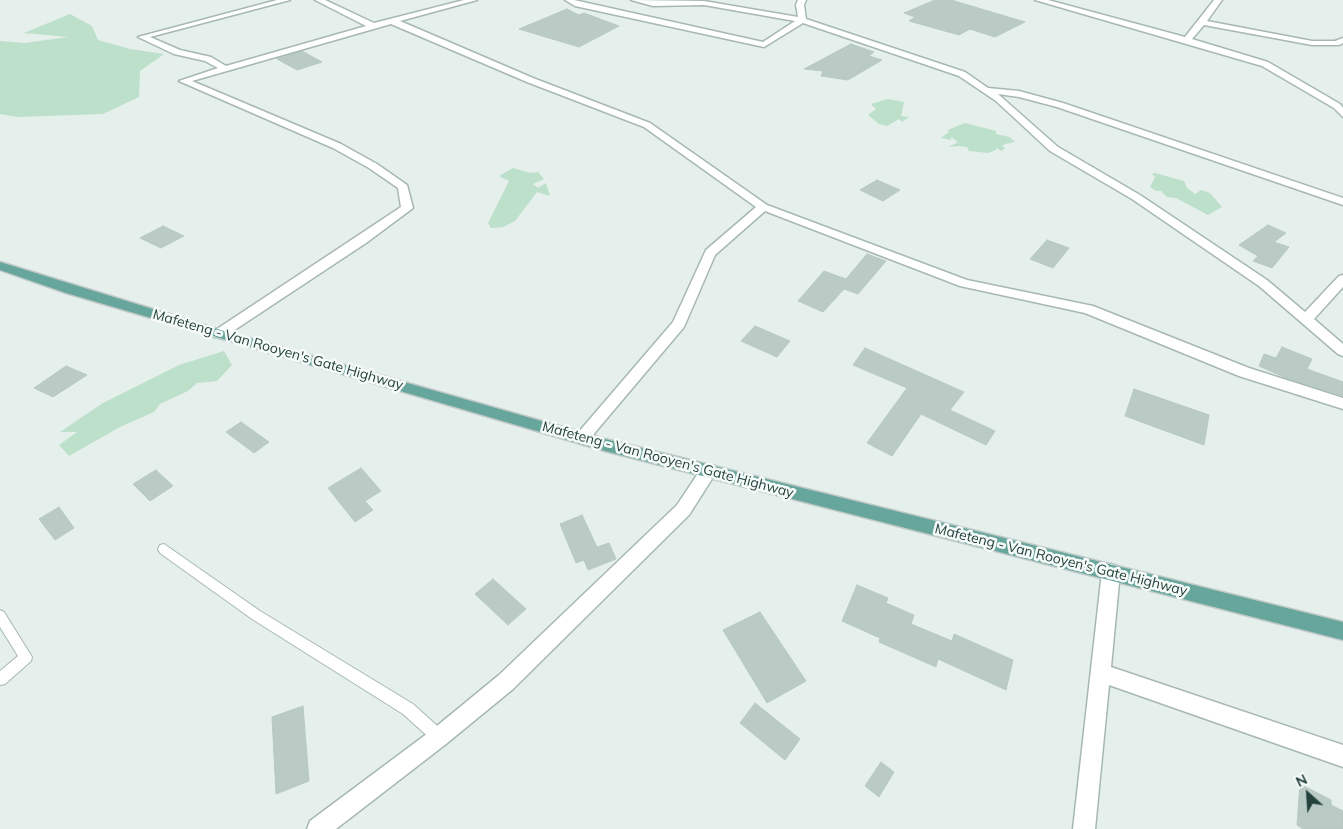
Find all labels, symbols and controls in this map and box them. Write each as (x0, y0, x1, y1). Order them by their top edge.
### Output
street label: Mafeteng - Van Rooyen's Gate Highway (151, 306, 405, 394)
street label: Mafeteng - Van Rooyen's Gate Highway (540, 418, 796, 502)
street label: Mafeteng - Van Rooyen's Gate Highway (933, 520, 1189, 600)
north arrow (1283, 769, 1333, 819)
text: N (1293, 770, 1310, 791)

